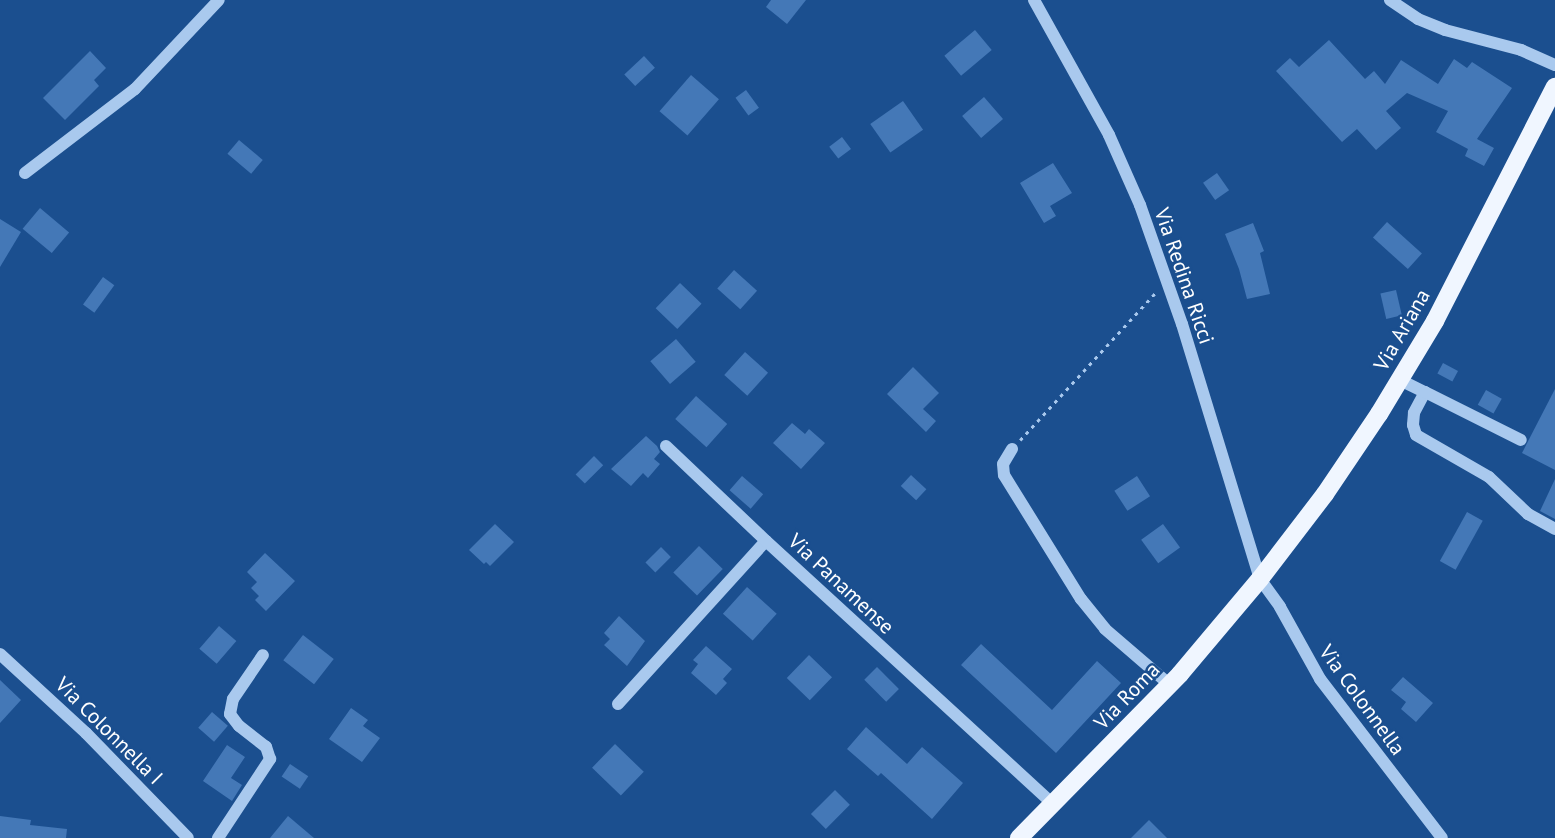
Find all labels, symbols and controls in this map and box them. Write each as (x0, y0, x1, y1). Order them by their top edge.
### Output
street label: Via Redina Ricci (1149, 205, 1219, 347)
street label: Via Ariana (1368, 284, 1436, 376)
street label: Via Panamense (783, 529, 899, 639)
street label: Via Colonnella (1314, 640, 1410, 760)
street label: Via Roma (1089, 657, 1165, 735)
street label: Via Colonnella I (50, 672, 168, 790)

